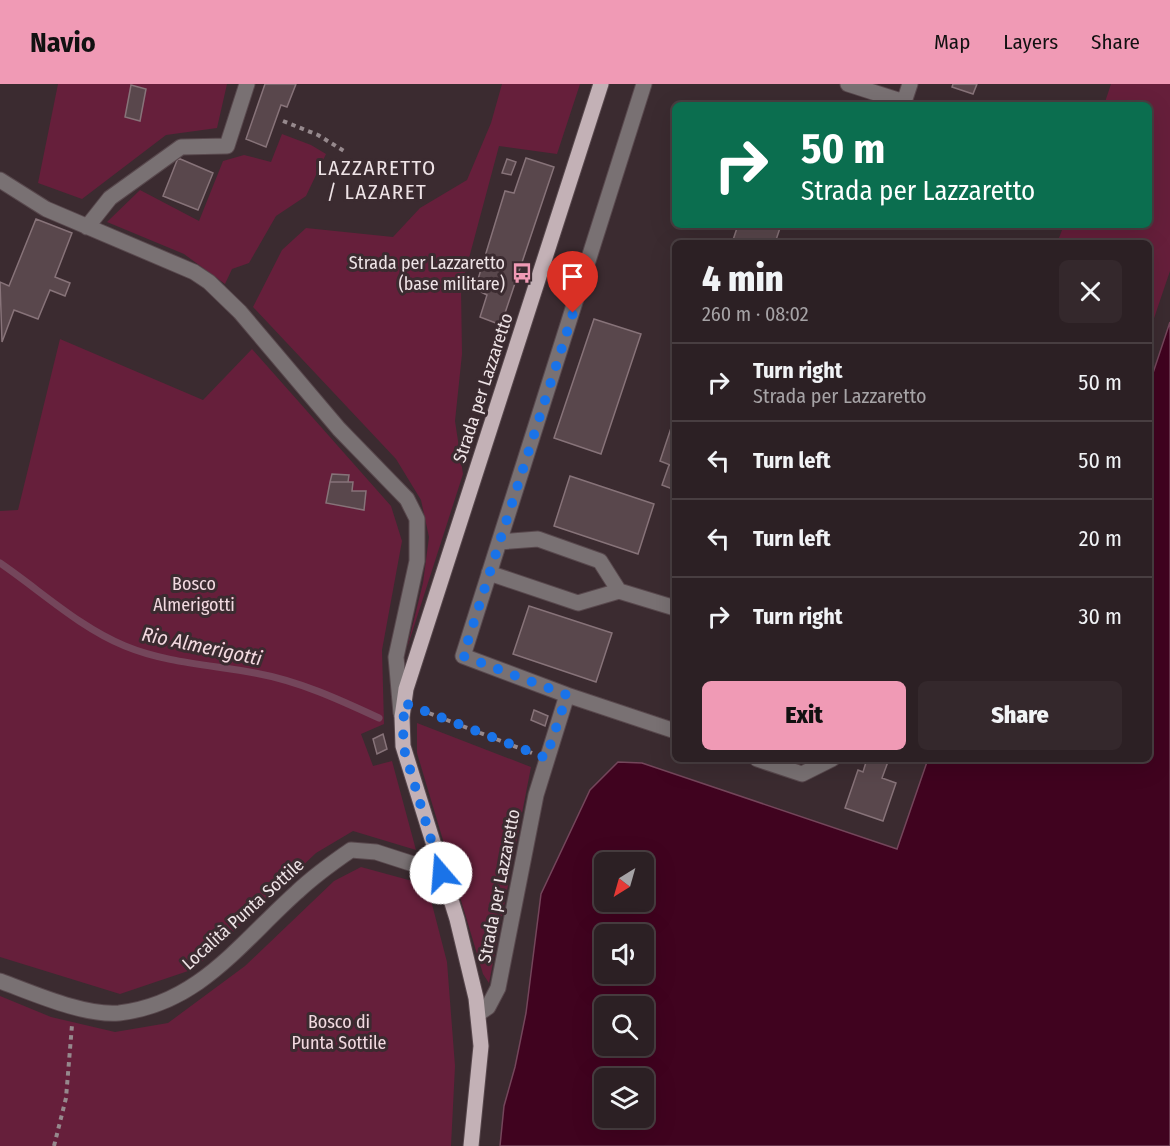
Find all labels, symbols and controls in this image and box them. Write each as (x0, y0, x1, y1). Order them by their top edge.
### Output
text: Navio (30, 26, 96, 59)
text: Map (934, 29, 970, 55)
text: Layers (1003, 29, 1058, 55)
text: Share (1091, 29, 1140, 55)
text: 50 m (801, 124, 885, 174)
icon: right (702, 126, 780, 204)
district label: LAZZARETTO / LAZARET (317, 155, 437, 205)
text: Strada per Lazzaretto (801, 175, 1035, 207)
pin (547, 251, 598, 313)
place label: Strada per Lazzaretto (base militare) (349, 252, 505, 295)
text: 4 min (702, 257, 784, 301)
icon: arrive (556, 260, 589, 293)
button: close (1059, 260, 1122, 323)
bus stop icon: Strada per Lazzaretto (base militare) (510, 261, 534, 285)
text: 260 m · 08:02 (702, 302, 809, 326)
street label: Strada per Lazzaretto (448, 310, 518, 466)
text: Turn right (753, 357, 842, 384)
icon: right (702, 366, 735, 399)
text: 50 m (1078, 369, 1122, 396)
text: Strada per Lazzaretto (753, 384, 927, 408)
icon: left (702, 444, 735, 477)
text: Turn left (753, 447, 831, 474)
text: 50 m (1078, 447, 1122, 474)
icon: left (702, 522, 735, 555)
text: Turn left (753, 525, 831, 552)
text: 20 m (1079, 525, 1122, 552)
park label: Bosco Almerigotti (153, 573, 235, 616)
icon: right (702, 600, 735, 633)
text: Turn right (753, 603, 842, 630)
text: 30 m (1079, 603, 1122, 630)
water label: Rio Almerigotti (140, 622, 264, 670)
button: Exit (702, 681, 906, 750)
button: Share (918, 681, 1122, 750)
street label: Strada per Lazzaretto (473, 807, 525, 965)
position arrow (409, 841, 473, 905)
north arrow (594, 852, 654, 912)
map controls (594, 852, 654, 1128)
street label: Località Punta Sottile (178, 853, 308, 974)
button: sound (594, 924, 654, 984)
button: search (594, 996, 654, 1056)
park label: Bosco di Punta Sottile (292, 1011, 387, 1054)
button: layers (594, 1068, 654, 1128)

